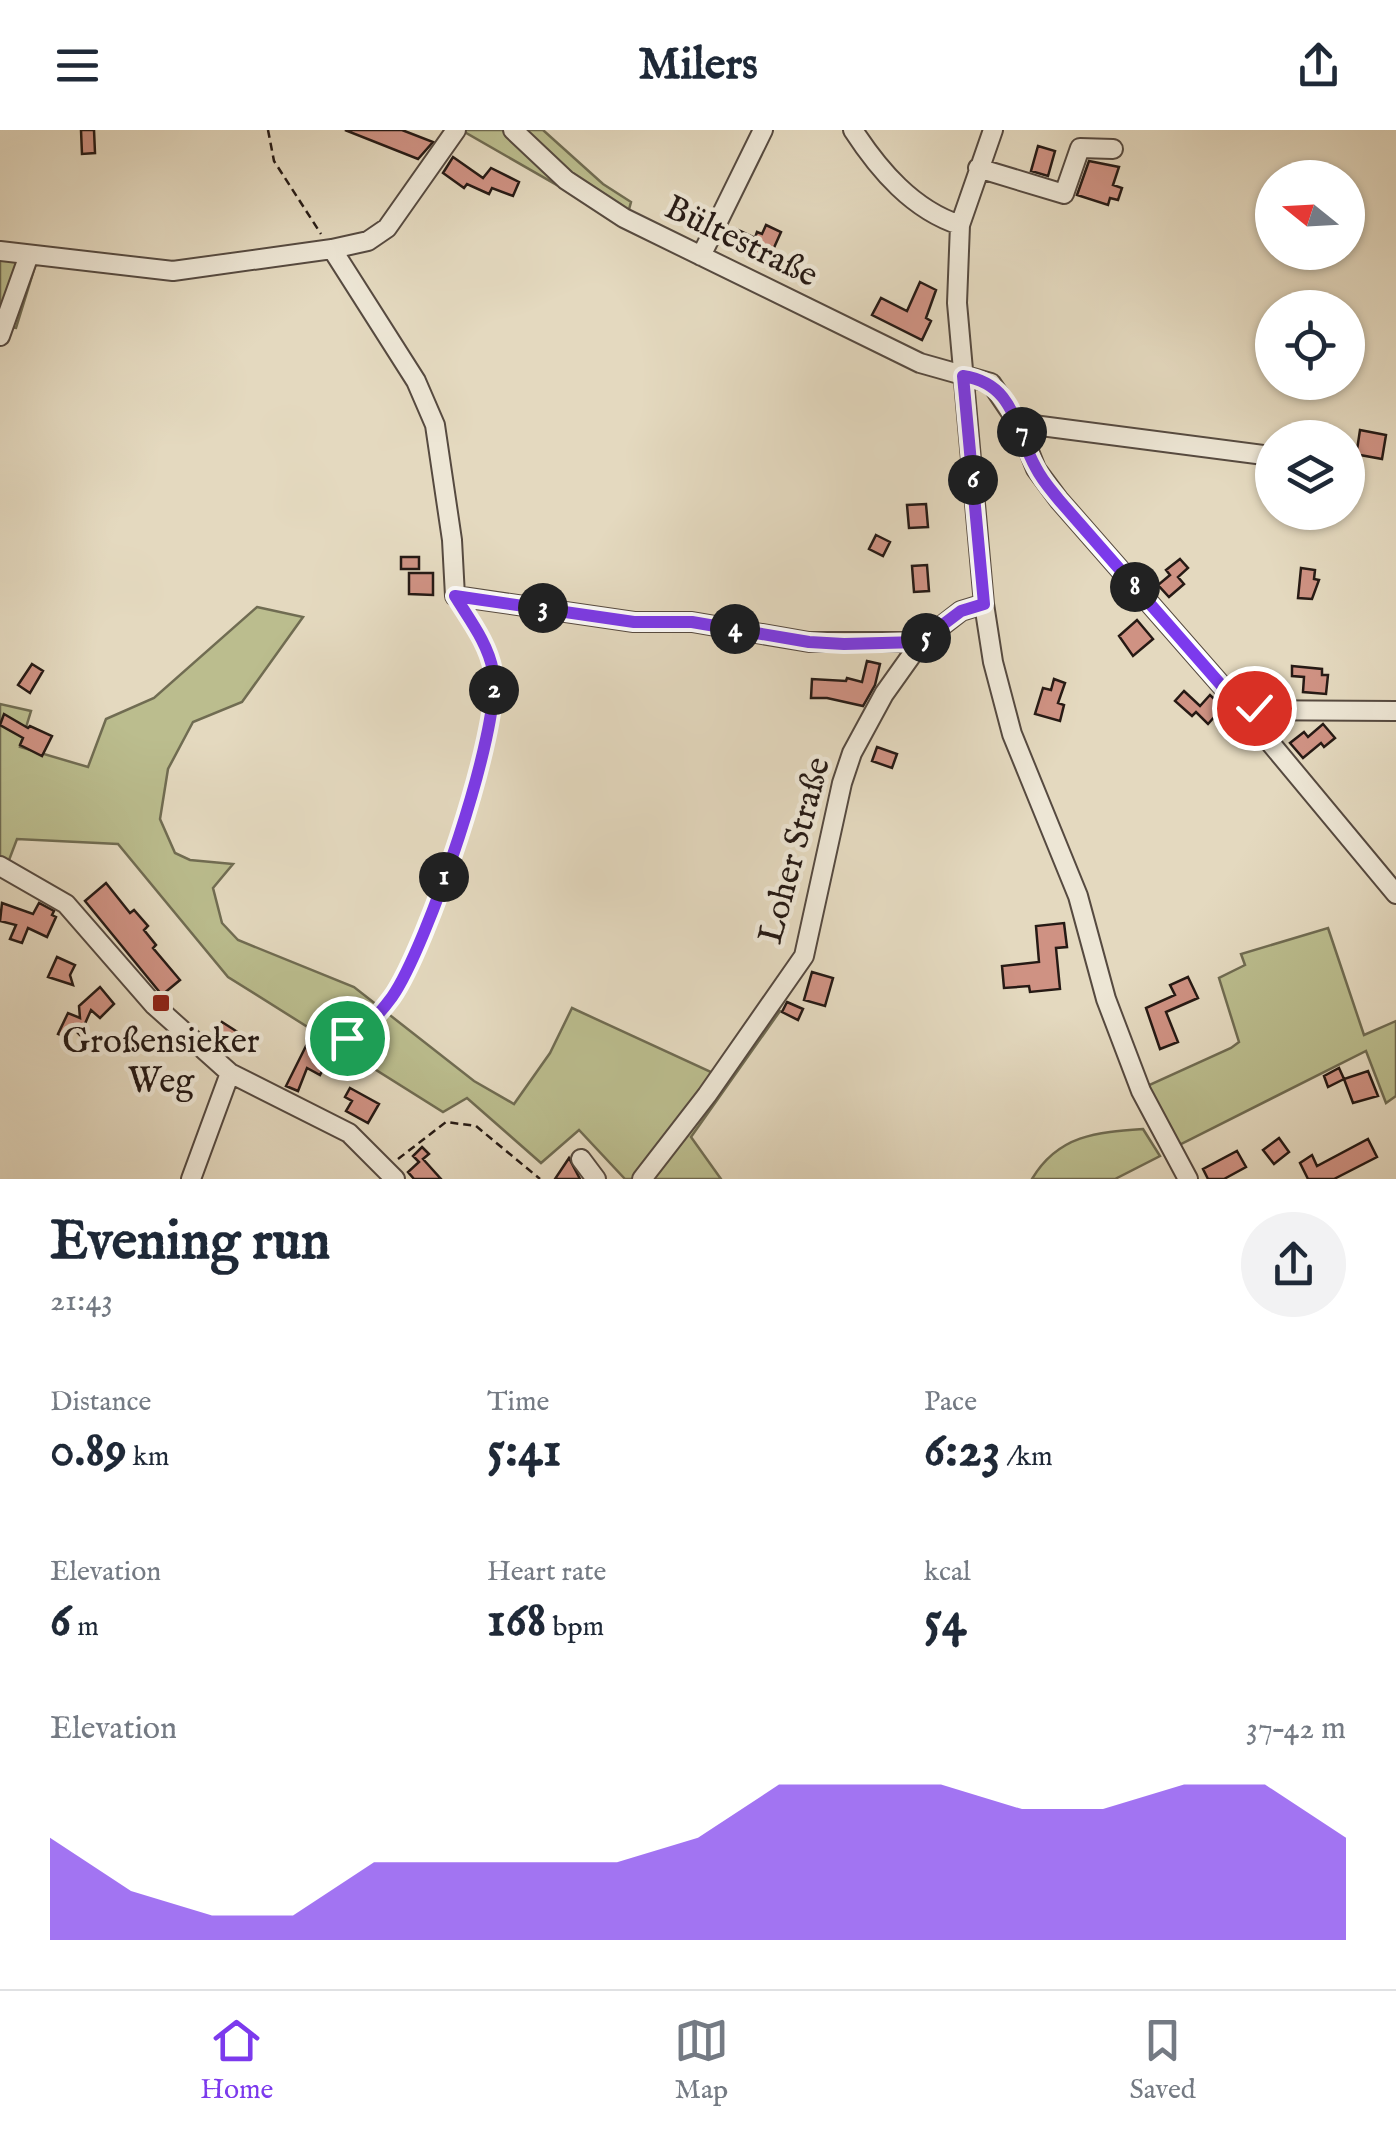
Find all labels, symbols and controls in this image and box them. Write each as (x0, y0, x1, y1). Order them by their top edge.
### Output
text: Milers (638, 37, 758, 94)
icon: menu (50, 38, 105, 93)
icon: share (1291, 38, 1346, 93)
north arrow (1255, 160, 1365, 270)
map controls (1255, 160, 1365, 530)
street label: Bültestraße (657, 186, 825, 299)
button: locate (1255, 290, 1365, 400)
pin: 7 (997, 407, 1047, 457)
text: 7 (1015, 414, 1029, 449)
button: layers (1255, 420, 1365, 530)
pin: 6 (948, 455, 998, 505)
text: 6 (967, 462, 979, 497)
pin: 8 (1110, 562, 1160, 612)
text: 8 (1130, 569, 1140, 604)
pin: 3 (518, 583, 568, 633)
text: 3 (538, 590, 548, 625)
pin: 4 (710, 604, 760, 654)
text: 4 (728, 611, 742, 646)
pin: 5 (901, 613, 951, 663)
text: 5 (921, 620, 931, 655)
pin: 2 (469, 665, 519, 715)
pin (1212, 666, 1297, 751)
text: 2 (487, 672, 501, 707)
icon: check (1227, 681, 1282, 736)
street label: Loher Straße (749, 753, 842, 949)
pin: 1 (419, 852, 469, 902)
text: 1 (439, 859, 449, 894)
marker: Großensieker Weg (150, 992, 172, 1014)
pin (305, 996, 390, 1081)
icon: arrive (320, 1011, 375, 1066)
place label: Großensieker Weg (62, 1020, 260, 1105)
text: Evening run (50, 1208, 330, 1278)
button: share (1241, 1212, 1346, 1317)
text: 21:43 (50, 1281, 113, 1322)
text: Distance (50, 1385, 151, 1420)
text: Time (487, 1385, 549, 1420)
text: Pace (924, 1385, 977, 1420)
text: 0.89 (50, 1420, 127, 1483)
text: 5:41 (487, 1420, 561, 1483)
text: 6:23 (924, 1420, 1000, 1483)
text: km (127, 1440, 169, 1475)
text: /km (1000, 1440, 1053, 1475)
text: Elevation (50, 1555, 161, 1590)
text: Heart rate (487, 1555, 606, 1590)
text: kcal (924, 1555, 971, 1590)
text: 6 (50, 1590, 71, 1653)
text: 168 (487, 1590, 546, 1653)
text: 54 (924, 1590, 966, 1653)
text: m (71, 1610, 99, 1645)
text: bpm (546, 1610, 604, 1645)
text: Elevation (50, 1709, 177, 1750)
text: 37–42 m (1246, 1709, 1346, 1750)
tab: Home (200, 2013, 273, 2108)
tab: Map (674, 2013, 729, 2108)
tab: Saved (1129, 2013, 1196, 2108)

